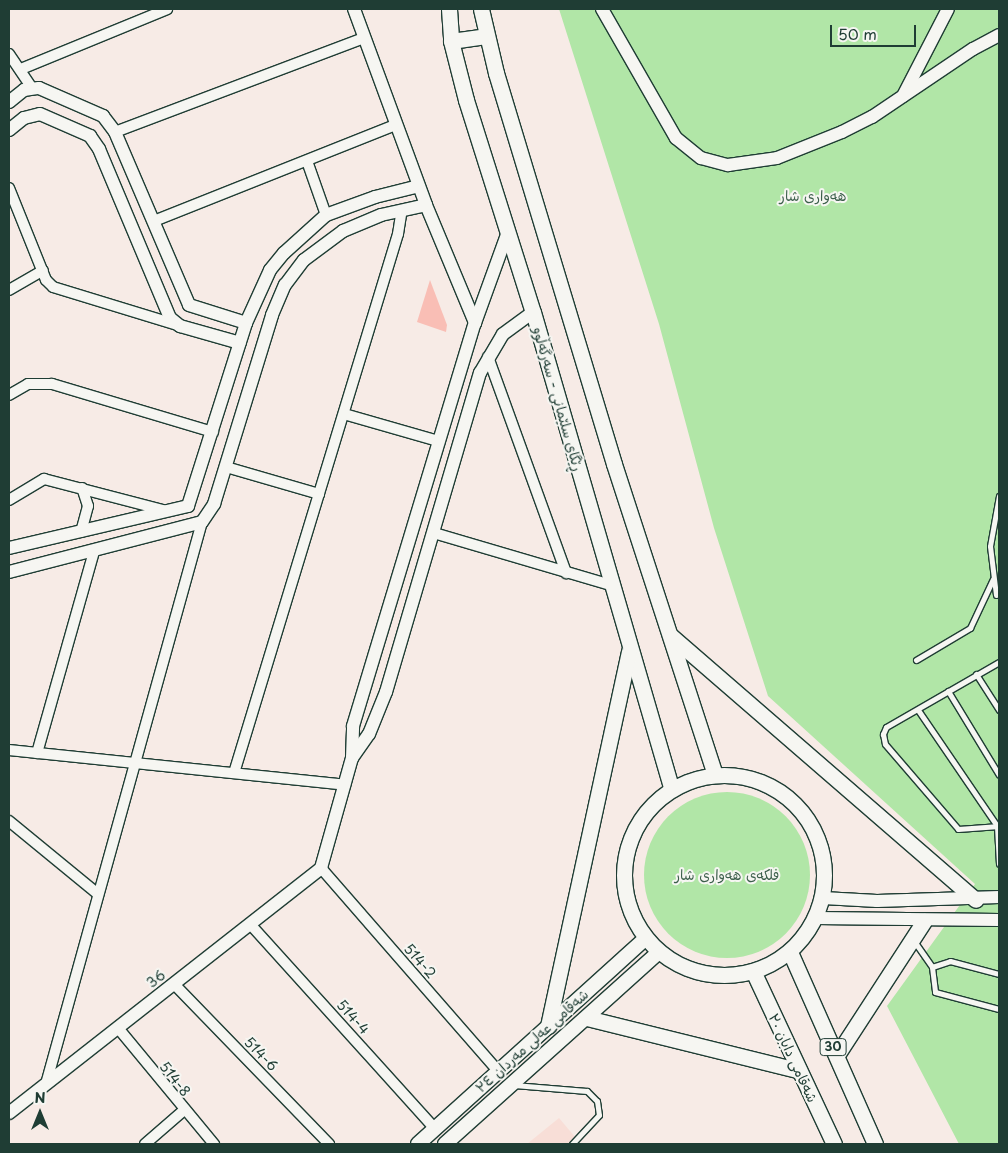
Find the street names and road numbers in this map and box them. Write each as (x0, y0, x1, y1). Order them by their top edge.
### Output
street label: ڕێگای سلێمانی - سەرگەڵوو (529, 325, 587, 473)
street label: 514-2 (400, 940, 440, 982)
street label: 36 (143, 967, 169, 991)
street label: شەقامی عەلی مەردان ٣٤ (472, 986, 592, 1096)
street label: 514-4 (333, 996, 373, 1038)
street label: شەقامی دابان ٣٠ (765, 1011, 821, 1105)
street label: 514-6 (241, 1033, 281, 1075)
road number: 30 (819, 1038, 847, 1056)
street label: 514-8 (156, 1058, 194, 1100)

